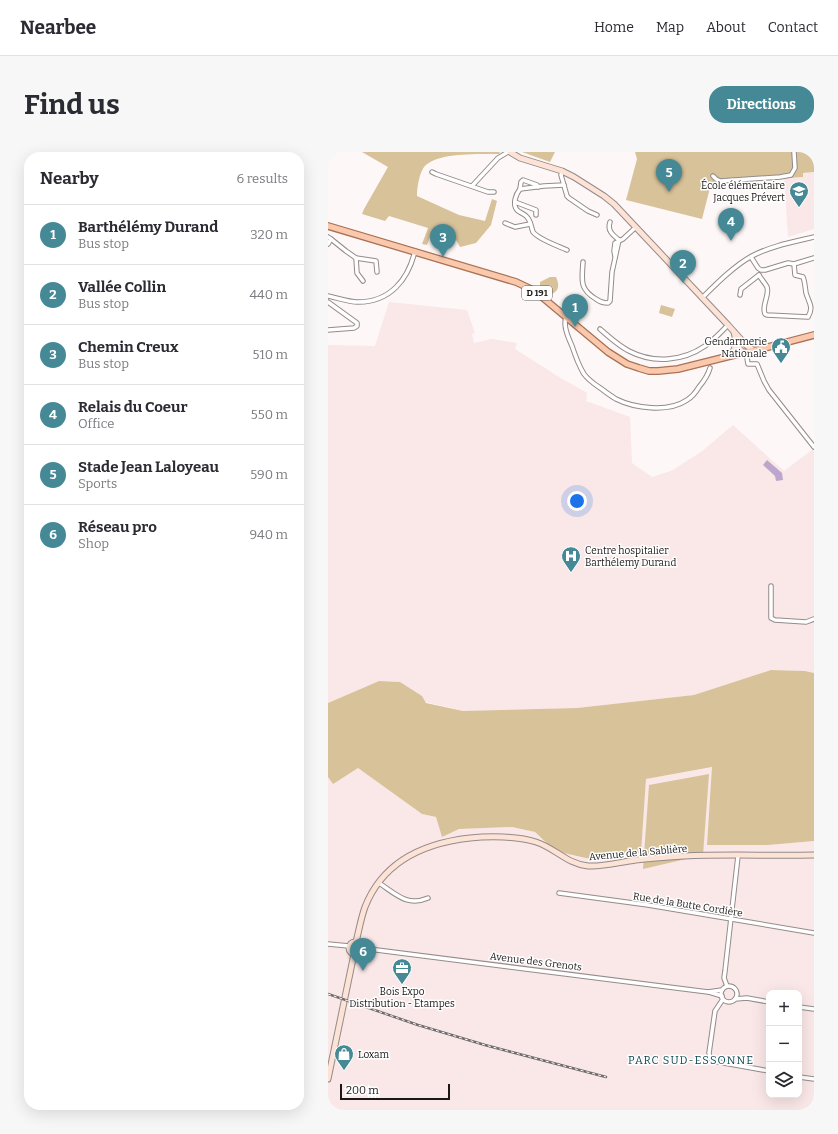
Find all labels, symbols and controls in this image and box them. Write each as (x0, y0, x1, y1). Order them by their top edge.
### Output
text: Nearbee (20, 16, 96, 39)
text: Home (594, 19, 634, 36)
text: Map (656, 19, 684, 36)
text: About (706, 19, 746, 36)
text: Contact (768, 19, 818, 36)
button: Directions (709, 86, 814, 123)
text: Find us (24, 88, 120, 121)
pin: 5 (656, 159, 682, 192)
text: Nearby (40, 168, 99, 189)
text: 6 results (236, 171, 288, 186)
place label: École élémentaire Jacques Prévert (701, 178, 785, 204)
school or university icon: École élémentaire Jacques Prévert (788, 180, 810, 208)
pin: 4 (718, 208, 744, 241)
text: Barthélémy Durand (78, 218, 218, 236)
pin: 3 (430, 224, 456, 257)
text: 1 (50, 227, 56, 242)
text: 320 m (250, 227, 288, 242)
text: Bus stop (78, 236, 129, 251)
pin: 2 (670, 250, 696, 283)
text: Vallée Collin (78, 278, 166, 296)
road number: D 191 (522, 286, 552, 300)
text: 2 (49, 287, 57, 302)
text: 440 m (249, 287, 288, 302)
pin: 1 (562, 294, 588, 327)
text: Bus stop (78, 296, 129, 311)
place label: Gendarmerie Nationale (705, 336, 767, 360)
public building icon: Gendarmerie Nationale (770, 336, 792, 364)
text: Chemin Creux (78, 338, 179, 356)
text: 3 (49, 347, 57, 362)
text: 510 m (253, 347, 288, 362)
text: Bus stop (78, 356, 129, 371)
text: Relais du Coeur (78, 398, 188, 416)
text: 4 (49, 407, 57, 422)
text: 550 m (251, 407, 288, 422)
text: Office (78, 416, 114, 431)
text: Stade Jean Laloyeau (78, 458, 219, 476)
text: 5 (49, 467, 57, 482)
text: 590 m (250, 467, 288, 482)
text: Sports (78, 476, 117, 491)
your location (567, 491, 587, 511)
text: Réseau pro (78, 518, 157, 536)
text: 6 (49, 527, 57, 542)
text: 940 m (249, 527, 288, 542)
text: Shop (78, 536, 109, 551)
hospital icon: Centre hospitalier Barthélemy Durand (560, 545, 582, 573)
place label: Centre hospitalier Barthélemy Durand (585, 545, 676, 569)
street label: Avenue de la Sablière (588, 843, 688, 863)
street label: Rue de la Butte Cordière (632, 890, 744, 920)
pin: 6 (350, 938, 376, 971)
street label: Avenue des Grenots (489, 950, 583, 974)
office icon: Bois Expo Distribution - Etampes (391, 957, 413, 985)
place label: Bois Expo Distribution - Etampes (349, 986, 455, 1010)
map controls (766, 990, 802, 1098)
button: + (766, 990, 802, 1026)
button: − (766, 1026, 802, 1062)
shop icon: Loxam (333, 1043, 355, 1071)
place label: Loxam (358, 1049, 390, 1061)
district label: PARC SUD-ESSONNE (628, 1054, 754, 1067)
button: layers (766, 1062, 802, 1098)
scale bar (340, 1082, 450, 1101)
text: 200 m (346, 1084, 379, 1097)

